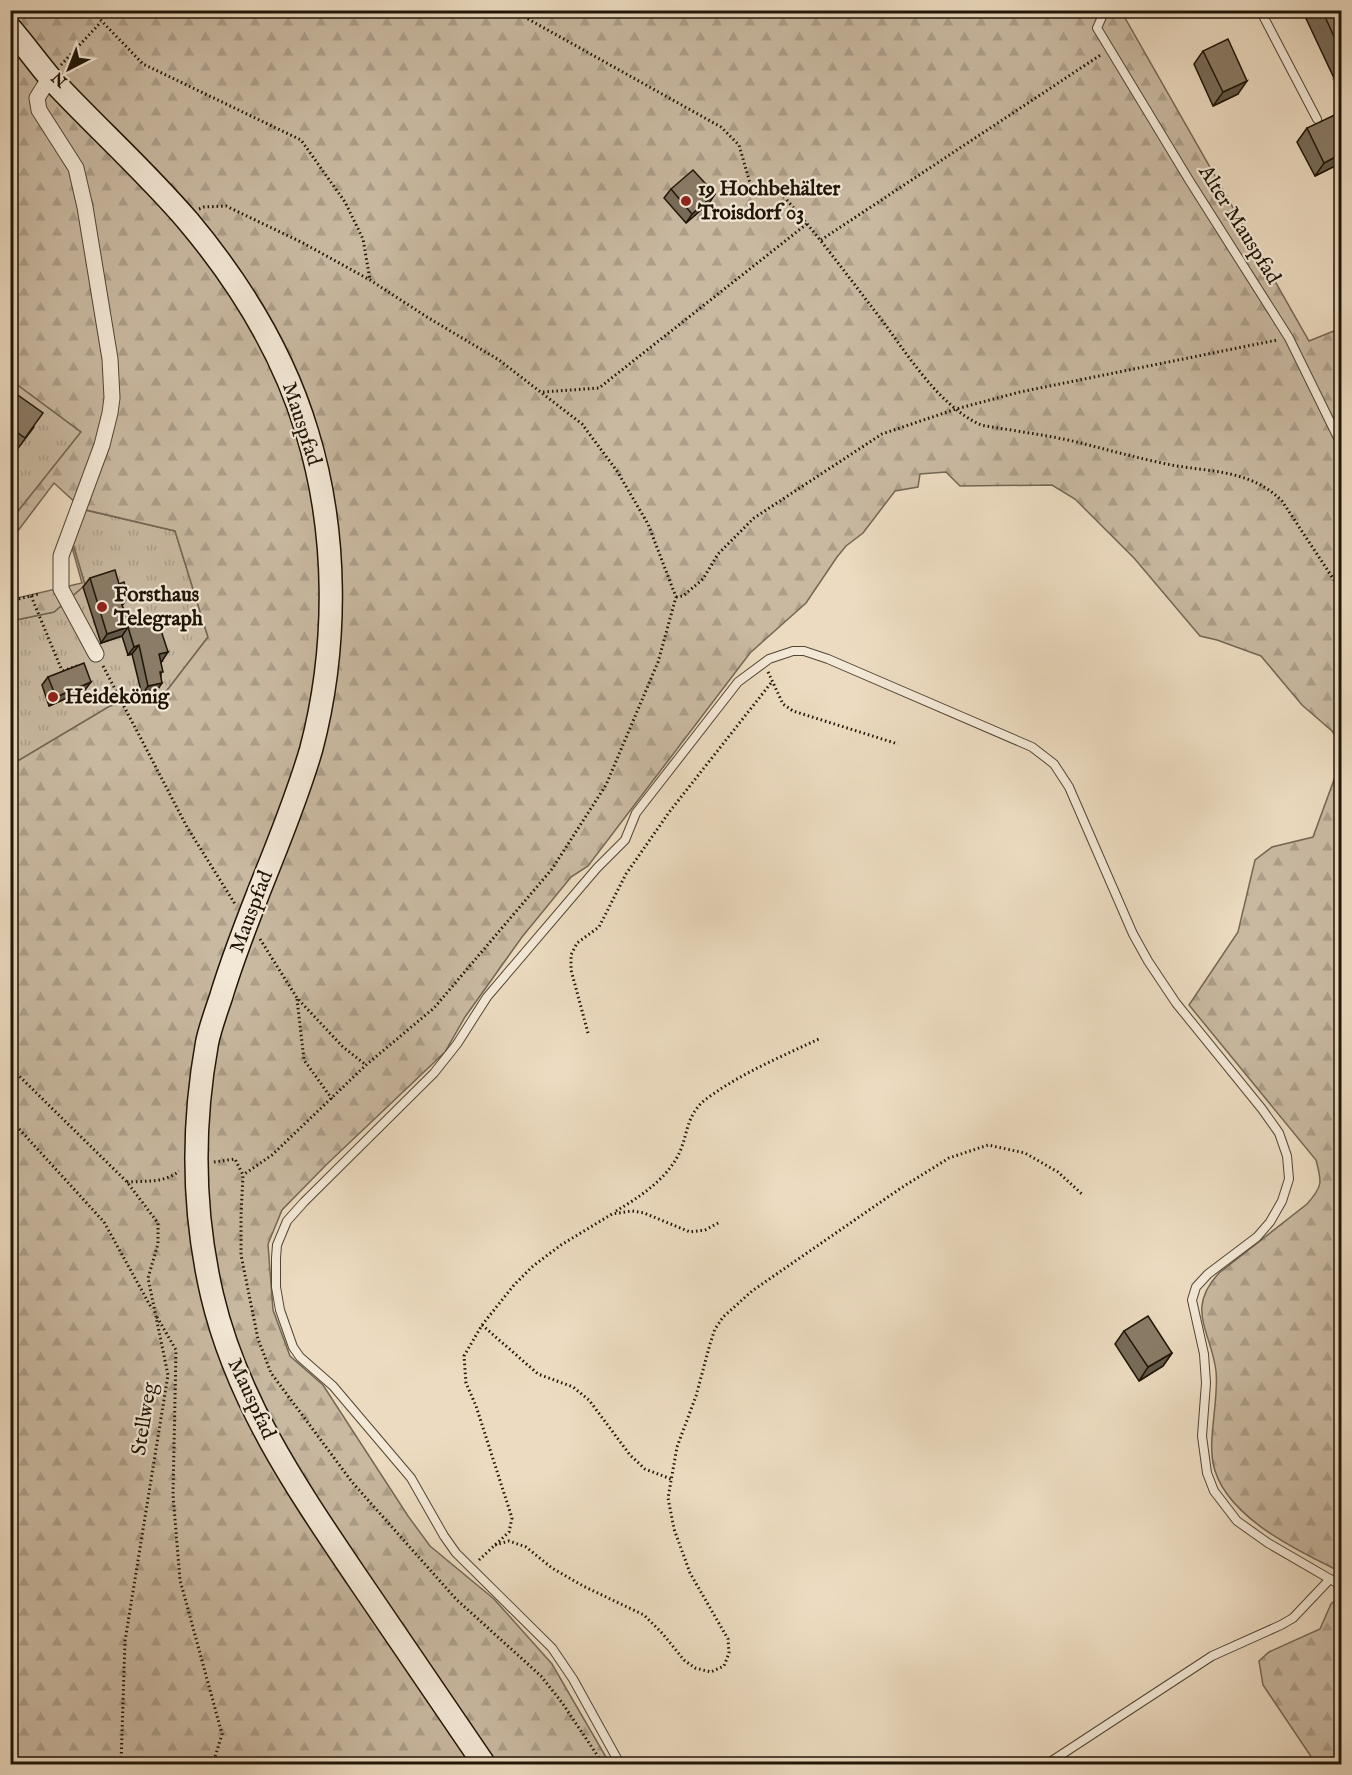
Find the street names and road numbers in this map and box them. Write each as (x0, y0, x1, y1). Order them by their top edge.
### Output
street label: Alter Mauspfad (1191, 160, 1287, 290)
street label: Mauspfad (275, 379, 327, 470)
street label: Mauspfad (224, 866, 280, 957)
street label: Mauspfad (221, 1354, 282, 1445)
street label: Stellweg (126, 1380, 164, 1457)

